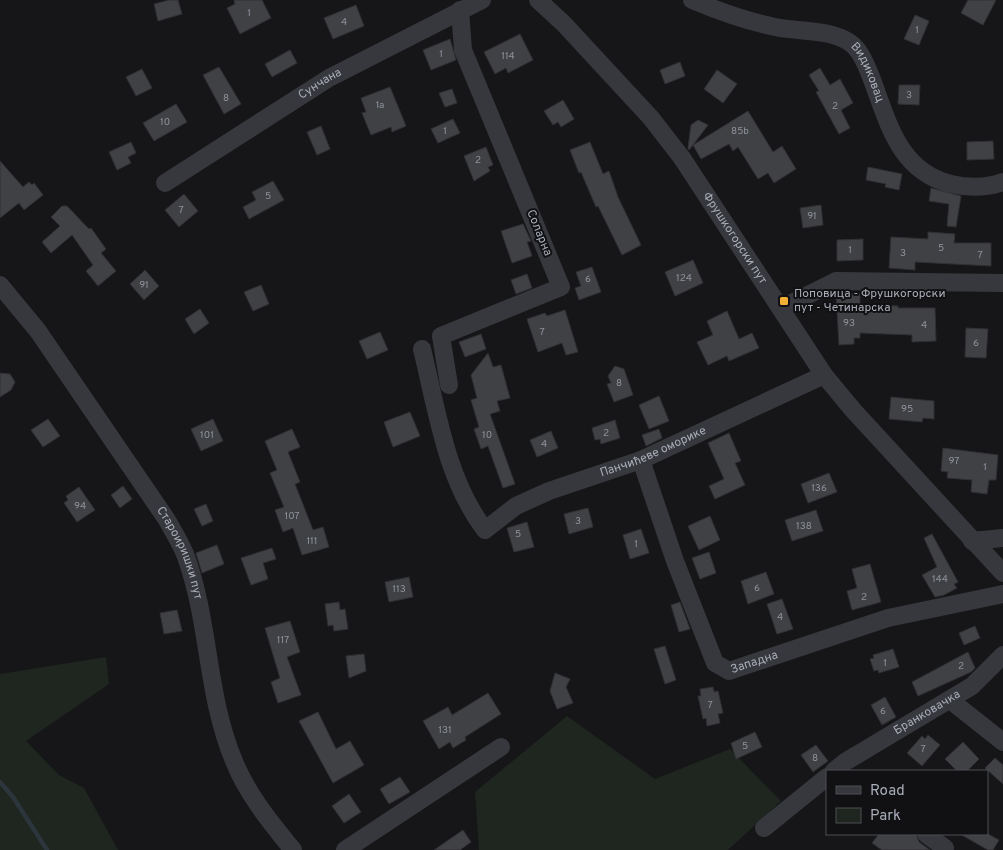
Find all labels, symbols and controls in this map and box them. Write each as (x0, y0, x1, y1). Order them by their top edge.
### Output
house number: 1 (247, 7, 251, 20)
house number: 4 (341, 16, 347, 29)
house number: 1 (915, 24, 919, 37)
street label: Видиковац (847, 39, 888, 105)
house number: 1 (439, 48, 443, 61)
house number: 114 (501, 50, 515, 63)
street label: Сунчана (295, 65, 344, 103)
house number: 3 (906, 89, 912, 102)
house number: 8 (223, 92, 229, 105)
house number: 1a (376, 99, 384, 112)
house number: 2 (832, 100, 838, 113)
house number: 10 (160, 116, 170, 129)
house number: 1 (443, 125, 447, 138)
house number: 85b (731, 125, 749, 138)
house number: 2 (475, 154, 481, 167)
street label: Фрушкогорски пут (699, 189, 771, 288)
house number: 5 (265, 190, 271, 203)
house number: 7 (178, 204, 184, 217)
street label: Соларна (522, 207, 556, 259)
house number: 91 (807, 210, 817, 223)
house number: 5 (938, 242, 944, 255)
house number: 1 (848, 244, 852, 257)
house number: 3 (900, 247, 906, 260)
house number: 7 (977, 249, 983, 262)
house number: 124 (676, 272, 692, 285)
house number: 6 (585, 273, 591, 286)
house number: 91 (139, 279, 149, 292)
place label: Поповица - Фрушкогорски пут - Четинарска (794, 286, 946, 316)
marker: Поповица - Фрушкогорски пут - Четинарска (778, 295, 790, 307)
house number: 93 (843, 317, 855, 330)
house number: 4 (921, 319, 927, 332)
house number: 7 (539, 326, 545, 339)
house number: 6 (973, 337, 979, 350)
house number: 8 (616, 377, 622, 390)
house number: 95 (901, 403, 913, 416)
street label: Панчићеве оморике (598, 423, 709, 481)
house number: 2 (603, 427, 609, 440)
house number: 101 (200, 429, 214, 442)
house number: 10 (482, 429, 492, 442)
house number: 4 (541, 438, 547, 451)
house number: 97 (949, 455, 959, 468)
house number: 1 (983, 461, 987, 474)
house number: 136 (811, 482, 827, 495)
house number: 94 (74, 500, 86, 513)
street label: Староиришки пут (152, 504, 206, 601)
house number: 107 (284, 510, 300, 523)
house number: 3 (575, 515, 581, 528)
house number: 138 (796, 520, 812, 533)
house number: 5 (515, 528, 521, 541)
house number: 111 (306, 535, 318, 548)
house number: 1 (634, 538, 638, 551)
house number: 144 (932, 573, 948, 586)
house number: 6 (754, 582, 760, 595)
house number: 113 (392, 583, 406, 596)
house number: 2 (861, 591, 867, 604)
house number: 4 (777, 611, 783, 624)
house number: 117 (277, 634, 289, 647)
street label: Западна (729, 647, 780, 678)
house number: 1 (883, 657, 887, 670)
house number: 2 (958, 660, 964, 673)
street label: Бранковачка (891, 687, 964, 739)
house number: 7 (707, 699, 713, 712)
house number: 6 (880, 705, 886, 718)
house number: 131 (438, 724, 452, 737)
house number: 5 (742, 740, 748, 753)
house number: 7 (920, 743, 926, 756)
house number: 8 (812, 752, 818, 765)
legend (826, 770, 988, 835)
text: Road (870, 782, 905, 801)
text: Park (870, 807, 901, 826)

